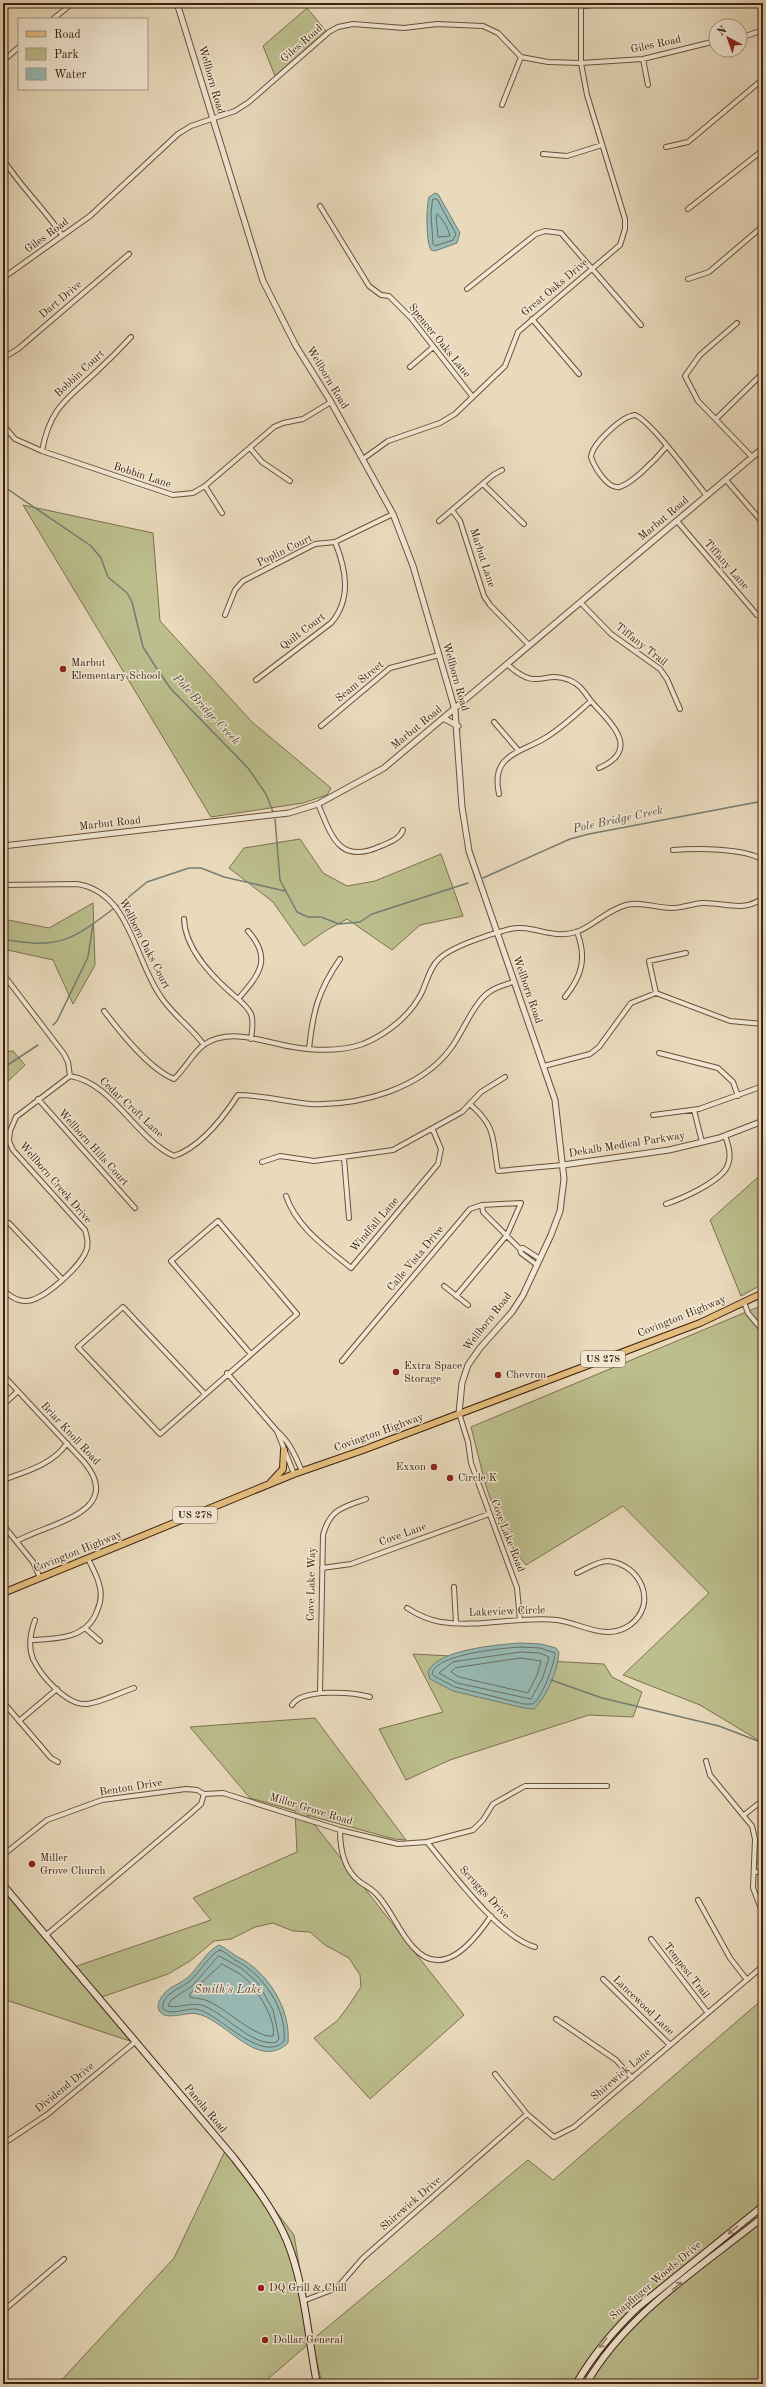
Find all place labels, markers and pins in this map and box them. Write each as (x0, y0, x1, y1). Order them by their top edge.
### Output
place label: Marbut Elementary School (71, 658, 161, 682)
marker: Marbut Elementary School (58, 664, 68, 674)
place label: Extra Space Storage (404, 1361, 462, 1385)
marker: Extra Space Storage (391, 1367, 401, 1377)
marker: Chevron (493, 1370, 503, 1380)
place label: Chevron (506, 1370, 546, 1381)
place label: Exxon (396, 1462, 426, 1473)
marker: Exxon (429, 1462, 439, 1472)
marker: Circle K (445, 1473, 455, 1483)
place label: Circle K (458, 1473, 497, 1484)
place label: Miller Grove Church (40, 1853, 105, 1877)
marker: Miller Grove Church (27, 1859, 37, 1869)
marker: DQ Grill & Chill (256, 2283, 266, 2293)
place label: DQ Grill & Chill (269, 2283, 347, 2294)
marker: Dollar General (260, 2335, 270, 2345)
place label: Dollar General (273, 2335, 343, 2346)

